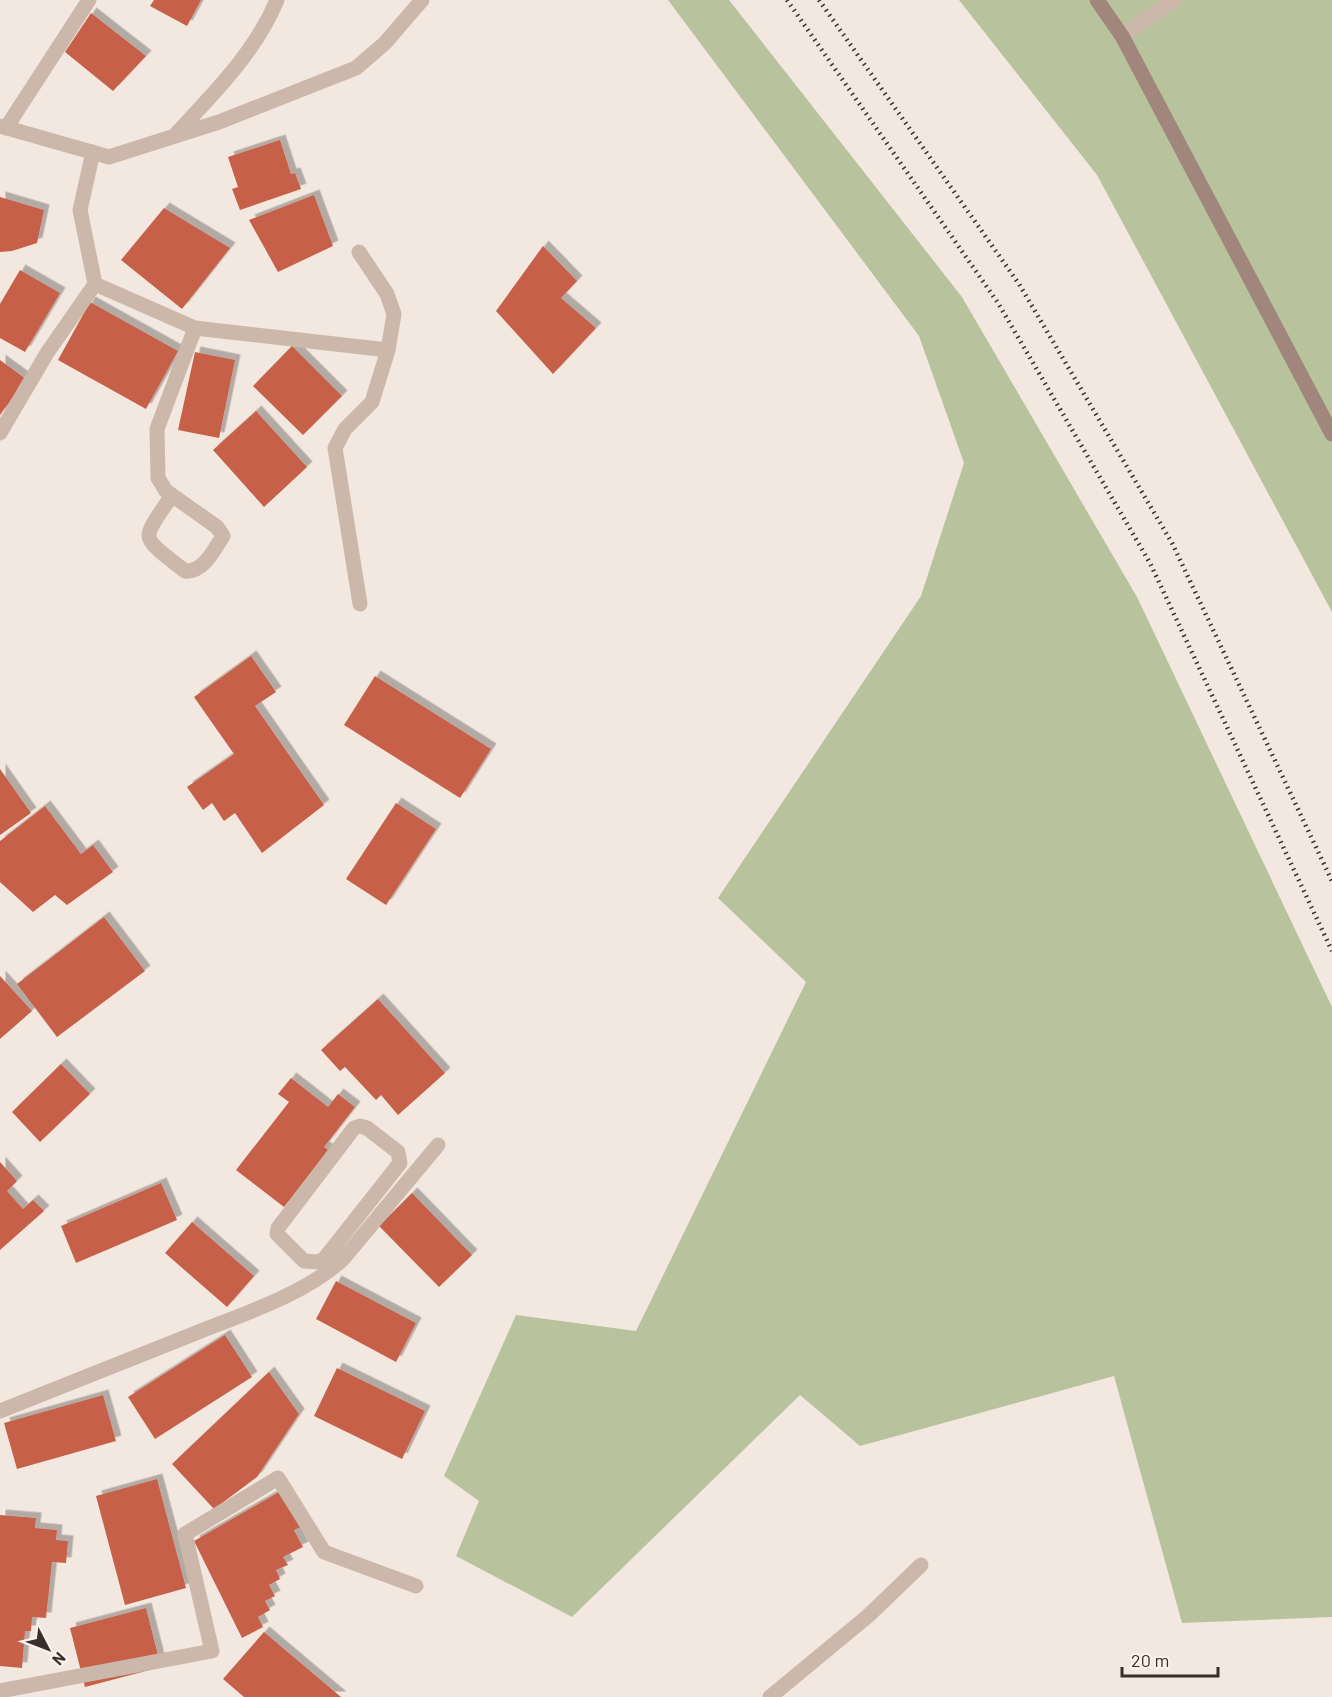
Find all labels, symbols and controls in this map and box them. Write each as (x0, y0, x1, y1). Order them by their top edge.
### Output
north arrow (18, 1619, 78, 1679)
scale bar (1122, 1640, 1218, 1678)
text: N (49, 1649, 70, 1670)
text: 20 m (1131, 1649, 1169, 1671)

